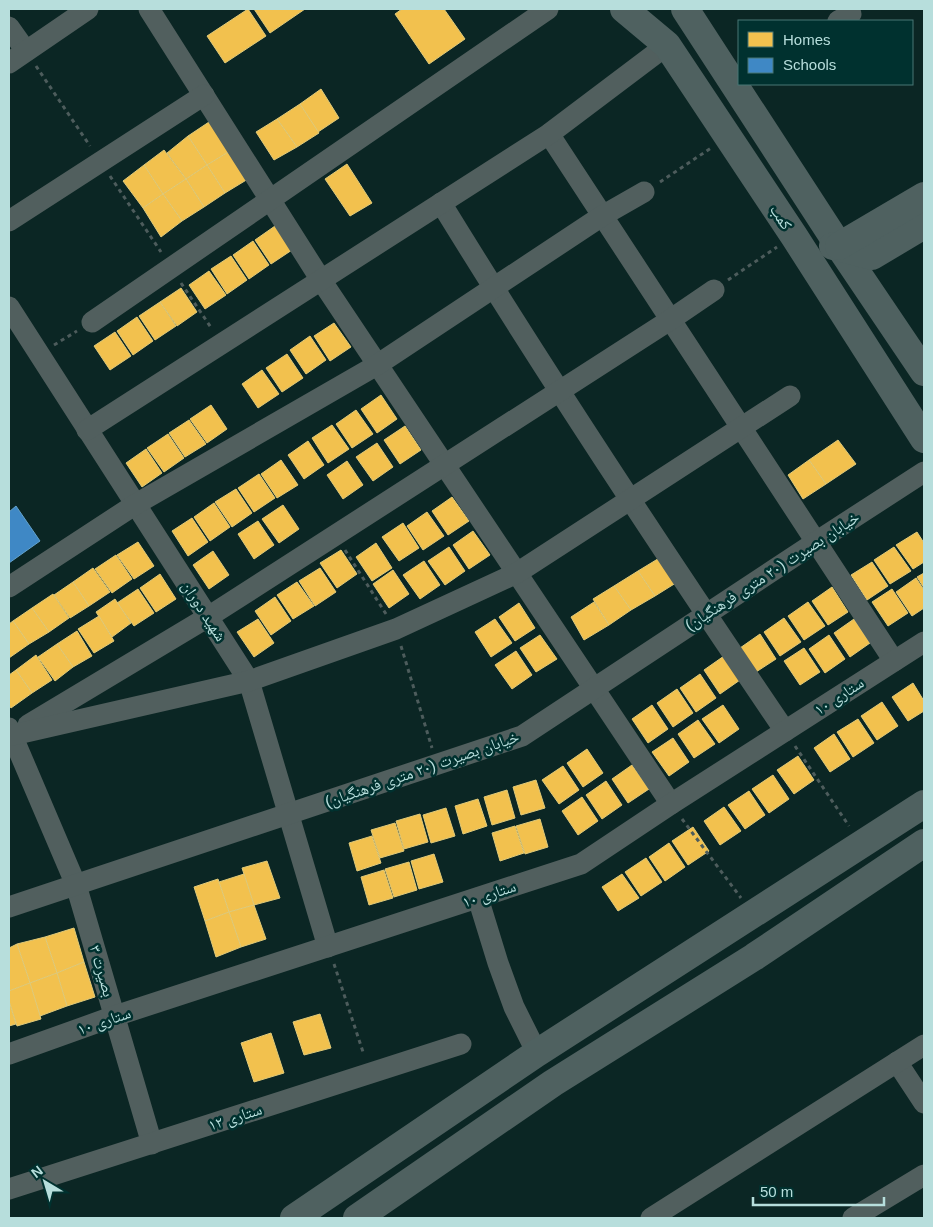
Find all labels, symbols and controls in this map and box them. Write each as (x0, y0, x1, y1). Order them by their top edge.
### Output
legend (738, 20, 913, 85)
text: Homes (783, 31, 831, 48)
text: Schools (783, 56, 836, 73)
street label: کمب (766, 201, 795, 233)
street label: خیابان بصیرت (۲۰ متری فرهنگیان) (682, 508, 863, 635)
street label: شهید دوران (177, 578, 230, 645)
street label: ستاری ۱۰ (811, 674, 868, 720)
street label: خیابان بصیرت (۲۰ متری فرهنگیان) (323, 728, 522, 812)
street label: ستاری ۱۰ (460, 877, 519, 913)
street label: بصیرت ۳ (86, 943, 117, 999)
street label: ستاری ۱۰ (75, 1004, 134, 1040)
street label: ستاری ۱۲ (206, 1100, 265, 1136)
north arrow (20, 1157, 70, 1207)
text: N (28, 1162, 46, 1181)
scale bar (753, 1174, 884, 1206)
text: 50 m (760, 1183, 793, 1200)

